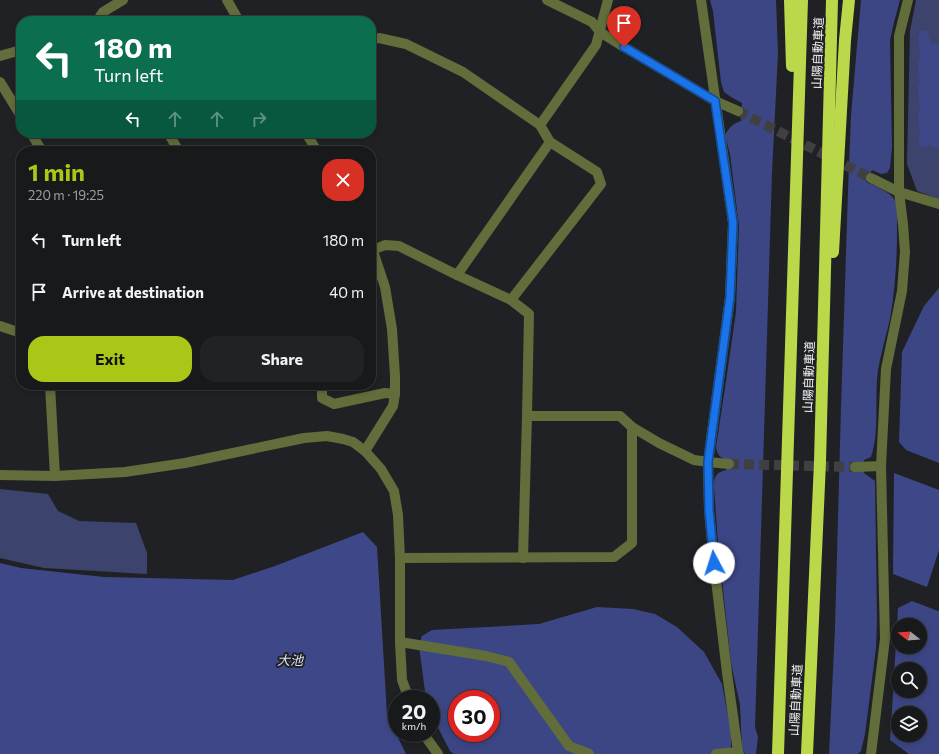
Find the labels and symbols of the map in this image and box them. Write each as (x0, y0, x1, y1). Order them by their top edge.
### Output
pin (607, 6, 641, 47)
street label: 山陽自動車道 (809, 17, 825, 89)
street label: 山陽自動車道 (800, 341, 816, 413)
position arrow (693, 542, 735, 584)
north arrow (891, 618, 927, 654)
water label: 大池 (277, 652, 305, 668)
street label: 山陽自動車道 (786, 664, 804, 736)
speed limit sign: 30 (448, 690, 500, 742)

